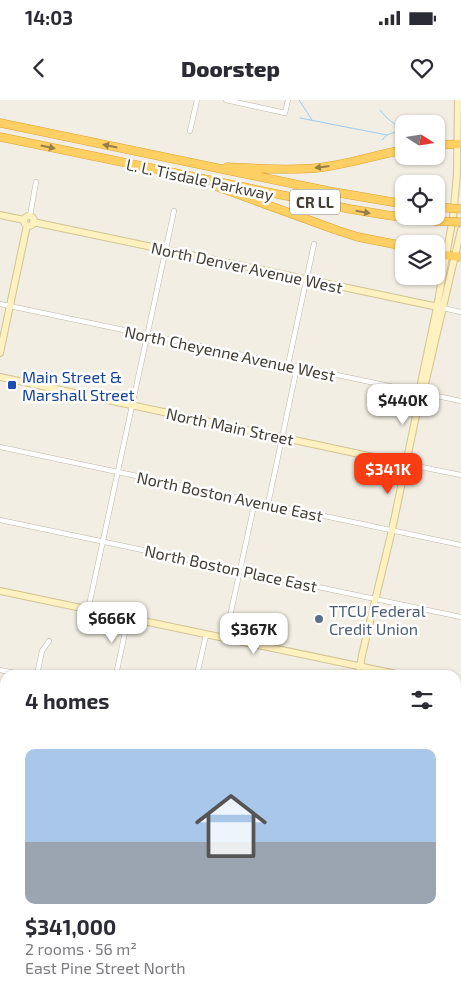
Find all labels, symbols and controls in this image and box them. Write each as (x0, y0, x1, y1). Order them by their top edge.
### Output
text: 14:03 (25, 6, 73, 29)
icon: back (25, 54, 53, 82)
icon: heart (408, 54, 436, 82)
text: Doorstep (181, 55, 280, 81)
north arrow (395, 115, 445, 165)
map controls (395, 115, 445, 285)
one-way arrow (103, 142, 118, 150)
one-way arrow (40, 143, 55, 151)
street label: L. L. Tisdale Parkway (125, 154, 276, 204)
one-way arrow (314, 163, 330, 171)
button: locate (395, 175, 445, 225)
road number: CR LL (290, 190, 340, 214)
one-way arrow (356, 208, 372, 216)
button: layers (395, 235, 445, 285)
street label: North Denver Avenue West (150, 237, 344, 297)
street label: North Cheyenne Avenue West (123, 321, 337, 385)
place label: Main Street & Marshall Street (22, 367, 135, 404)
marker: Main Street & Marshall Street (6, 379, 18, 391)
pin: $440K (368, 384, 438, 426)
text: $440K (378, 390, 428, 409)
street label: North Main Street (165, 403, 295, 449)
pin: $341K (353, 452, 423, 495)
text: $341K (365, 459, 411, 478)
street label: North Boston Avenue East (135, 467, 325, 525)
street label: North Boston Place East (143, 540, 319, 596)
place label: TTCU Federal Credit Union (329, 601, 426, 638)
pin: $666K (77, 602, 147, 644)
text: $666K (88, 608, 136, 627)
pin: $367K (219, 612, 289, 655)
marker: TTCU Federal Credit Union (313, 613, 325, 625)
text: $367K (231, 619, 277, 638)
icon: filters (408, 686, 436, 714)
text: 4 homes (25, 688, 109, 713)
icon: home (186, 781, 276, 871)
text: $341,000 (25, 914, 116, 939)
text: 2 rooms · 56 m² (25, 939, 137, 958)
text: East Pine Street North (25, 958, 186, 977)

